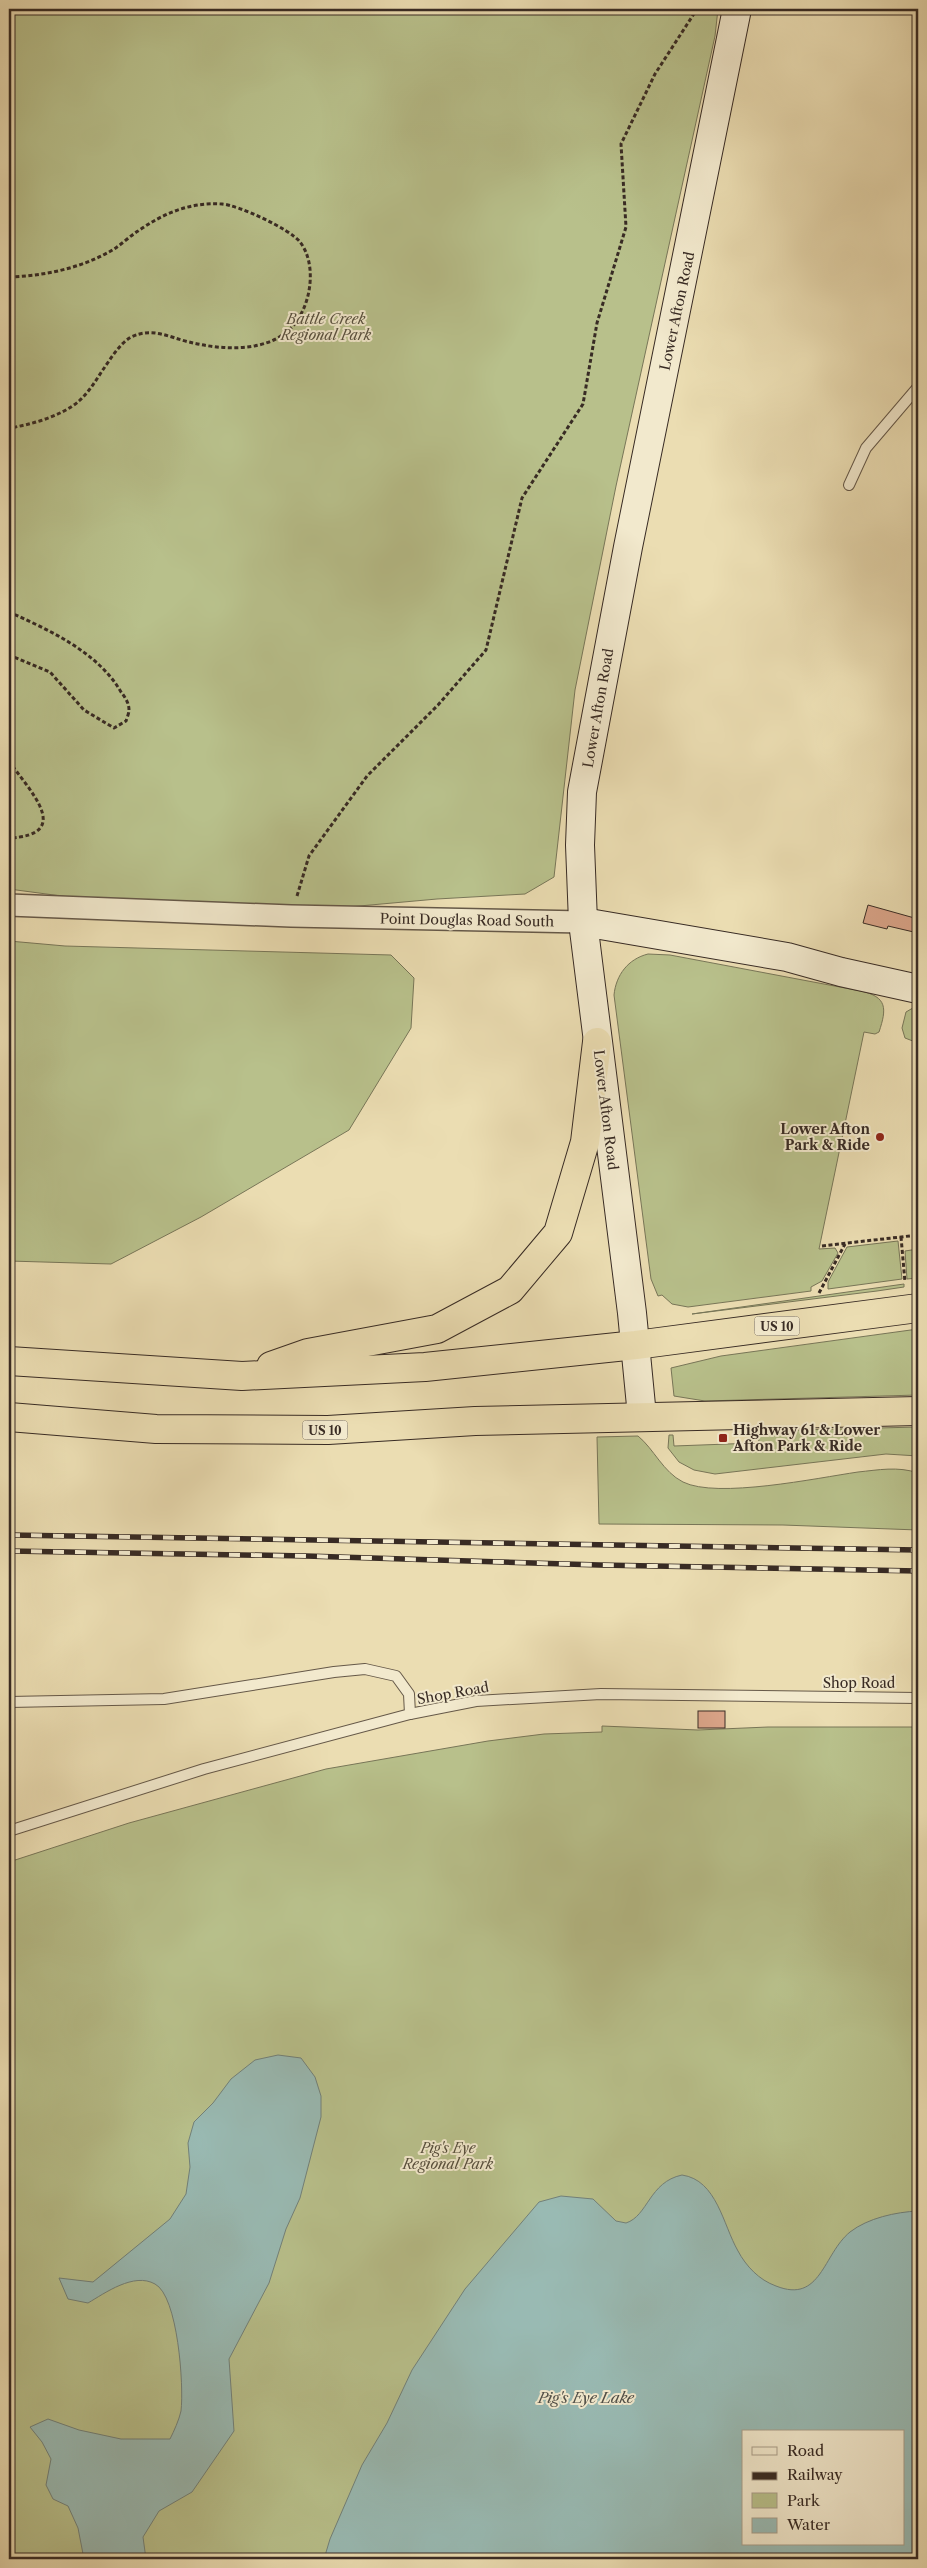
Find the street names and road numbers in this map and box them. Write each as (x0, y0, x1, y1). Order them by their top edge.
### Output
street label: Lower Afton Road (656, 250, 698, 372)
street label: Lower Afton Road (579, 646, 617, 769)
street label: Point Douglas Road South (380, 909, 554, 931)
street label: Lower Afton Road (590, 1049, 622, 1172)
road number: US 10 (754, 1316, 800, 1335)
road number: US 10 (302, 1420, 348, 1440)
street label: Shop Road (823, 1674, 896, 1692)
street label: Shop Road (416, 1678, 491, 1708)

